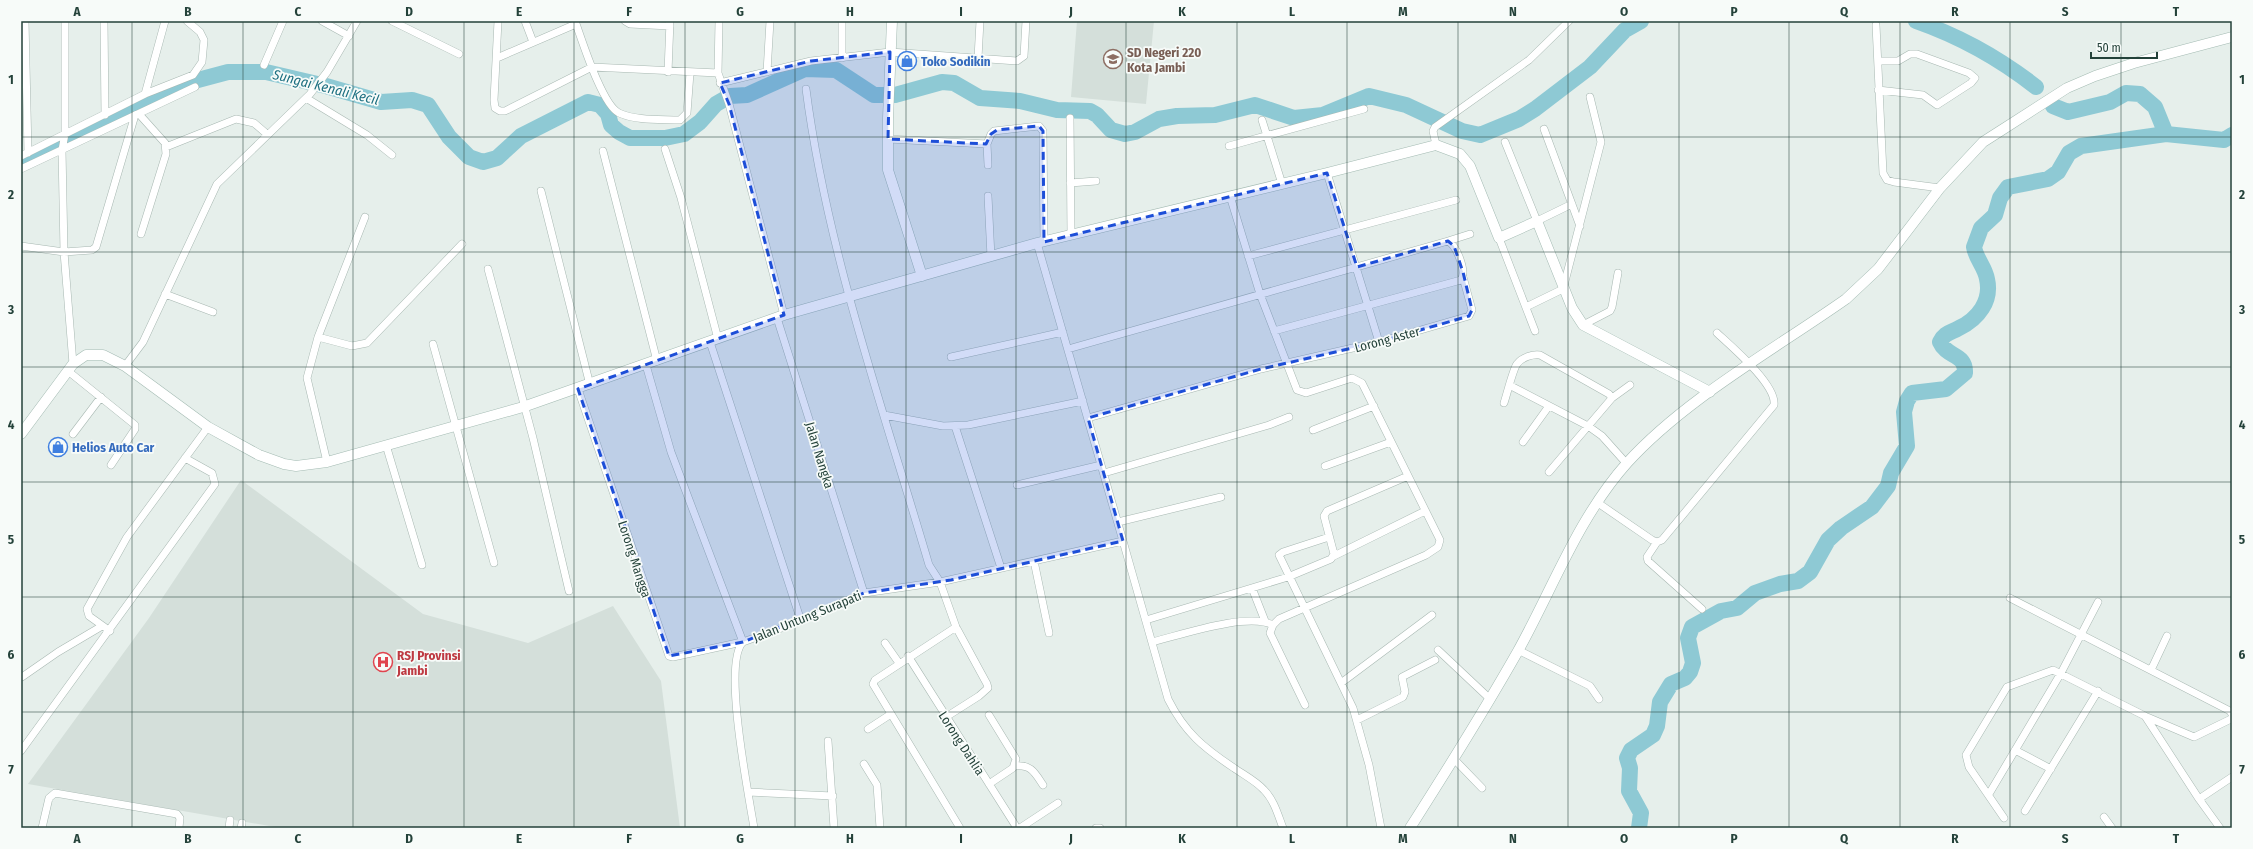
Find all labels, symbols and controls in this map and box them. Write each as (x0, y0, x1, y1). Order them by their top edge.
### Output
text: A (72, 4, 81, 19)
text: B (184, 4, 192, 19)
text: C (295, 4, 302, 19)
text: D (405, 4, 413, 19)
text: E (516, 4, 522, 19)
text: F (626, 4, 632, 19)
text: G (736, 4, 744, 19)
text: H (846, 4, 854, 19)
text: I (959, 4, 963, 19)
text: J (1068, 4, 1073, 19)
text: K (1178, 4, 1186, 19)
text: L (1289, 4, 1295, 19)
text: M (1398, 4, 1408, 19)
text: N (1509, 4, 1517, 19)
text: O (1620, 4, 1628, 19)
text: P (1730, 4, 1738, 19)
text: Q (1840, 4, 1849, 19)
text: R (1951, 4, 1959, 19)
text: S (2062, 4, 2069, 19)
text: T (2173, 4, 2180, 19)
scale bar (2091, 34, 2157, 60)
text: 50 m (2097, 41, 2121, 55)
place label: SD Negeri 220 Kota Jambi (1127, 45, 1201, 75)
school or university icon: SD Negeri 220 Kota Jambi (1102, 48, 1124, 70)
shop icon: Toko Sodikin (896, 50, 918, 72)
place label: Toko Sodikin (921, 54, 991, 69)
water label: Sungai Kenali Kecil (270, 66, 381, 109)
text: 1 (8, 72, 14, 87)
text: 1 (2239, 72, 2245, 87)
text: 2 (7, 187, 14, 202)
text: 2 (2238, 187, 2245, 202)
text: 3 (7, 302, 14, 317)
text: 3 (2238, 302, 2245, 317)
street label: Lorong Aster (1353, 323, 1422, 355)
text: 4 (8, 417, 15, 432)
text: 4 (2239, 417, 2246, 432)
street label: Jalan Nangka (802, 420, 837, 490)
shop icon: Helios Auto Car (47, 436, 69, 458)
place label: Helios Auto Car (72, 440, 155, 455)
street label: Lorong Mangga (615, 519, 654, 600)
text: 5 (8, 532, 14, 547)
text: 5 (2239, 532, 2245, 547)
street label: Jalan Untung Surapati (751, 588, 864, 645)
text: 6 (8, 647, 15, 662)
text: 6 (2239, 647, 2246, 662)
place label: RSJ Provinsi Jambi (396, 648, 461, 678)
hospital icon: RSJ Provinsi Jambi (372, 651, 394, 673)
street label: Lorong Dahlia (935, 709, 988, 778)
text: 7 (8, 762, 14, 777)
text: 7 (2239, 762, 2245, 777)
text: A (72, 831, 81, 846)
text: B (184, 831, 192, 846)
text: C (295, 831, 302, 846)
text: D (405, 831, 413, 846)
text: E (516, 831, 522, 846)
text: F (626, 831, 632, 846)
text: G (736, 831, 744, 846)
text: H (846, 831, 854, 846)
text: I (959, 831, 963, 846)
text: J (1068, 831, 1073, 846)
text: K (1178, 831, 1186, 846)
text: L (1289, 831, 1295, 846)
text: M (1398, 831, 1408, 846)
text: N (1509, 831, 1517, 846)
text: O (1620, 831, 1628, 846)
text: P (1730, 831, 1738, 846)
text: Q (1840, 831, 1849, 846)
text: R (1951, 831, 1959, 846)
text: S (2062, 831, 2069, 846)
text: T (2173, 831, 2180, 846)

